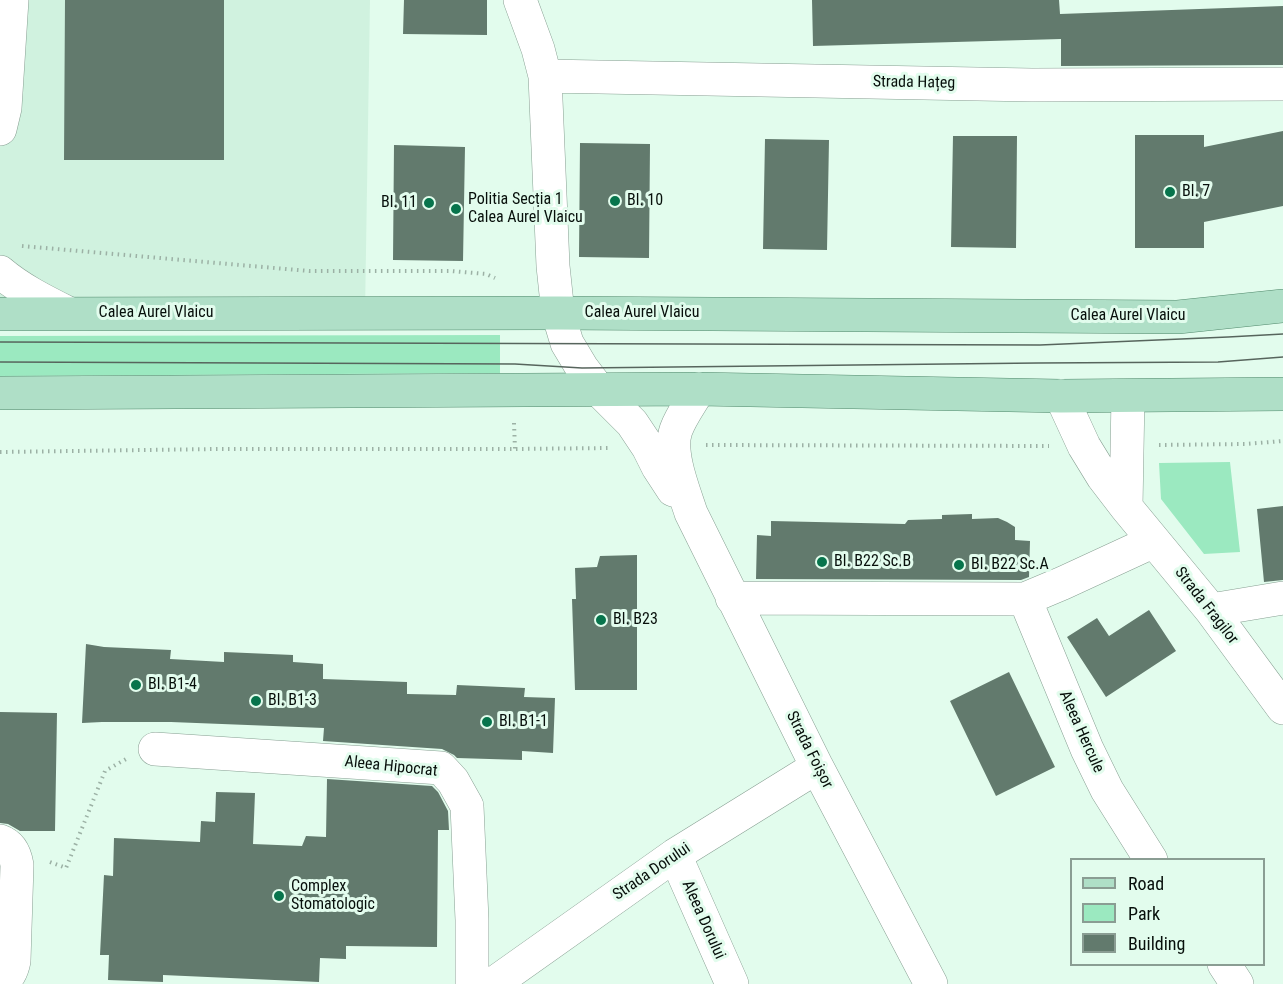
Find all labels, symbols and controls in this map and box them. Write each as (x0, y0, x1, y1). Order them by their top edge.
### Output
street label: Strada Hațeg (873, 73, 955, 93)
place label: Bl. 7 (1182, 182, 1210, 202)
marker: Bl. 7 (1163, 185, 1177, 199)
place label: Politia Secția 1 Calea Aurel Vlaicu (468, 190, 583, 228)
place label: Bl. 10 (627, 191, 663, 211)
place label: Bl. 11 (381, 193, 417, 213)
marker: Bl. 10 (608, 194, 622, 208)
marker: Bl. 11 (422, 196, 436, 210)
marker: Politia Secția 1 Calea Aurel Vlaicu (449, 202, 463, 216)
street label: Calea Aurel Vlaicu (99, 303, 213, 323)
street label: Calea Aurel Vlaicu (585, 303, 699, 323)
street label: Calea Aurel Vlaicu (1071, 306, 1185, 326)
place label: Bl. B22 Sc.B (834, 552, 911, 572)
marker: Bl. B22 Sc.B (815, 555, 829, 569)
place label: Bl. B22 Sc.A (971, 555, 1049, 575)
marker: Bl. B22 Sc.A (952, 558, 966, 572)
street label: Strada Fragilor (1170, 564, 1242, 648)
place label: Bl. B23 (613, 610, 658, 630)
marker: Bl. B23 (594, 613, 608, 627)
place label: Bl. B1-4 (148, 675, 197, 695)
marker: Bl. B1-4 (129, 678, 143, 692)
street label: Aleea Hercule (1054, 688, 1108, 776)
place label: Bl. B1-3 (268, 691, 317, 711)
marker: Bl. B1-3 (249, 694, 263, 708)
street label: Strada Foișor (781, 708, 837, 792)
place label: Bl. B1-1 (499, 712, 548, 732)
marker: Bl. B1-1 (480, 715, 494, 729)
street label: Aleea Hipocrat (344, 753, 438, 781)
street label: Strada Dorului (610, 839, 694, 905)
legend (1070, 858, 1265, 966)
text: Road (1128, 873, 1164, 894)
place label: Complex Stomatologic (291, 877, 375, 915)
street label: Aleea Dorului (677, 878, 729, 962)
marker: Complex Stomatologic (272, 889, 286, 903)
text: Park (1128, 903, 1160, 924)
text: Building (1128, 933, 1185, 954)

